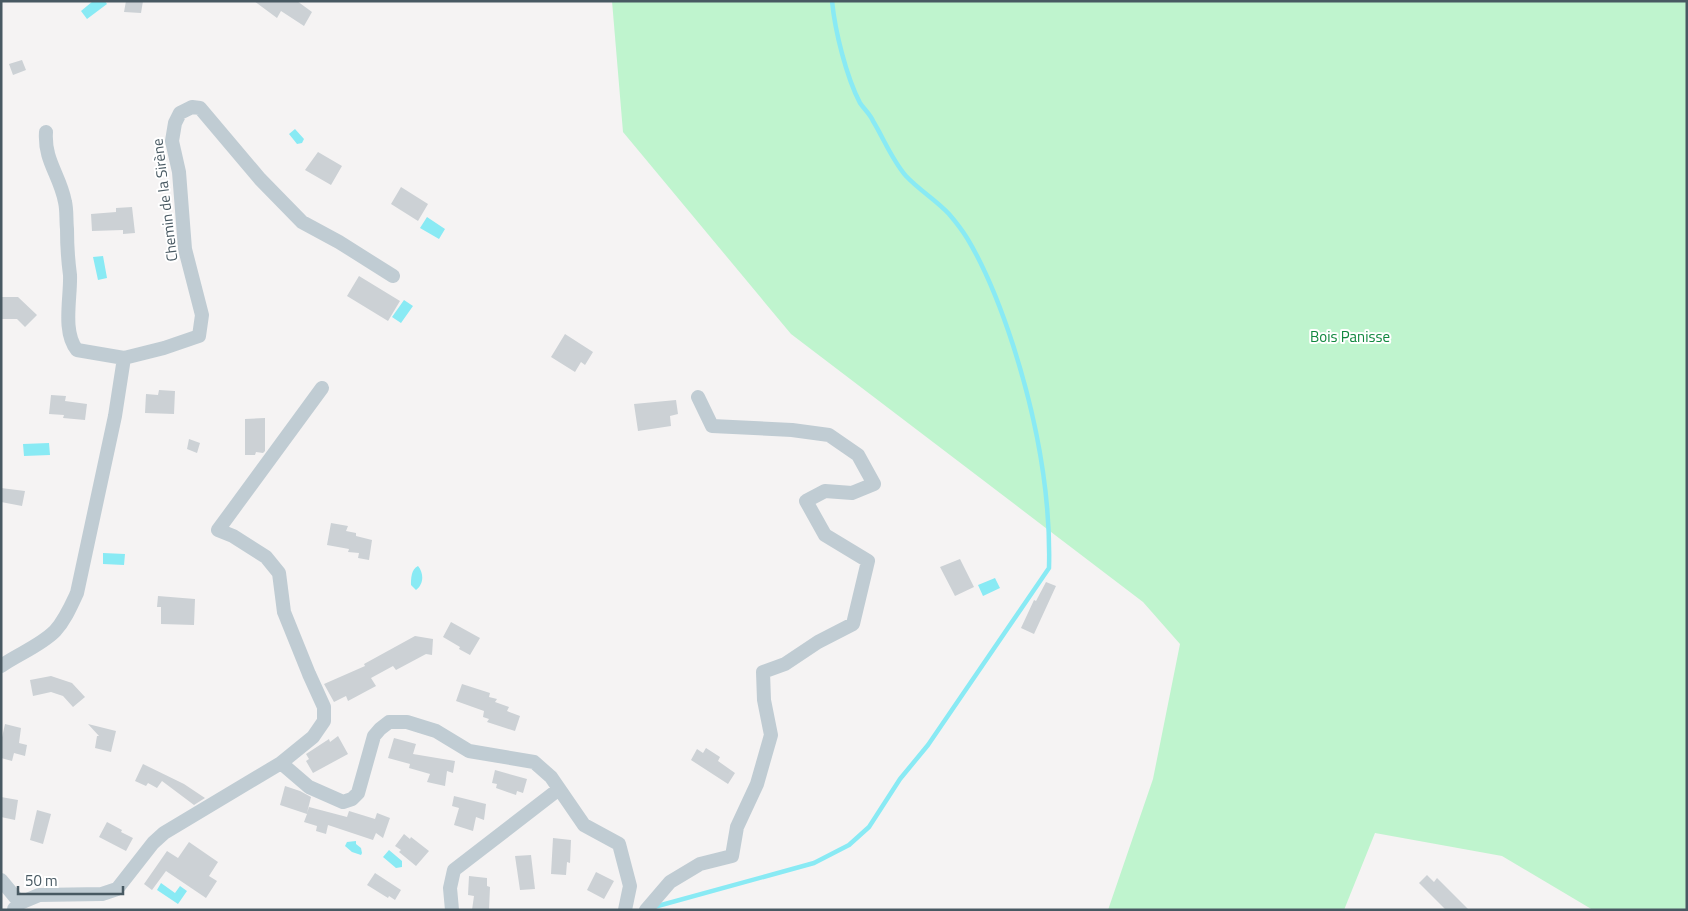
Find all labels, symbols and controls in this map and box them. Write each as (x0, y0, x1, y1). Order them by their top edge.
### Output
street label: Chemin de la Sirène (146, 137, 183, 263)
park label: Bois Panisse (1310, 325, 1390, 348)
scale bar (18, 864, 122, 896)
text: 50 m (25, 869, 58, 892)

